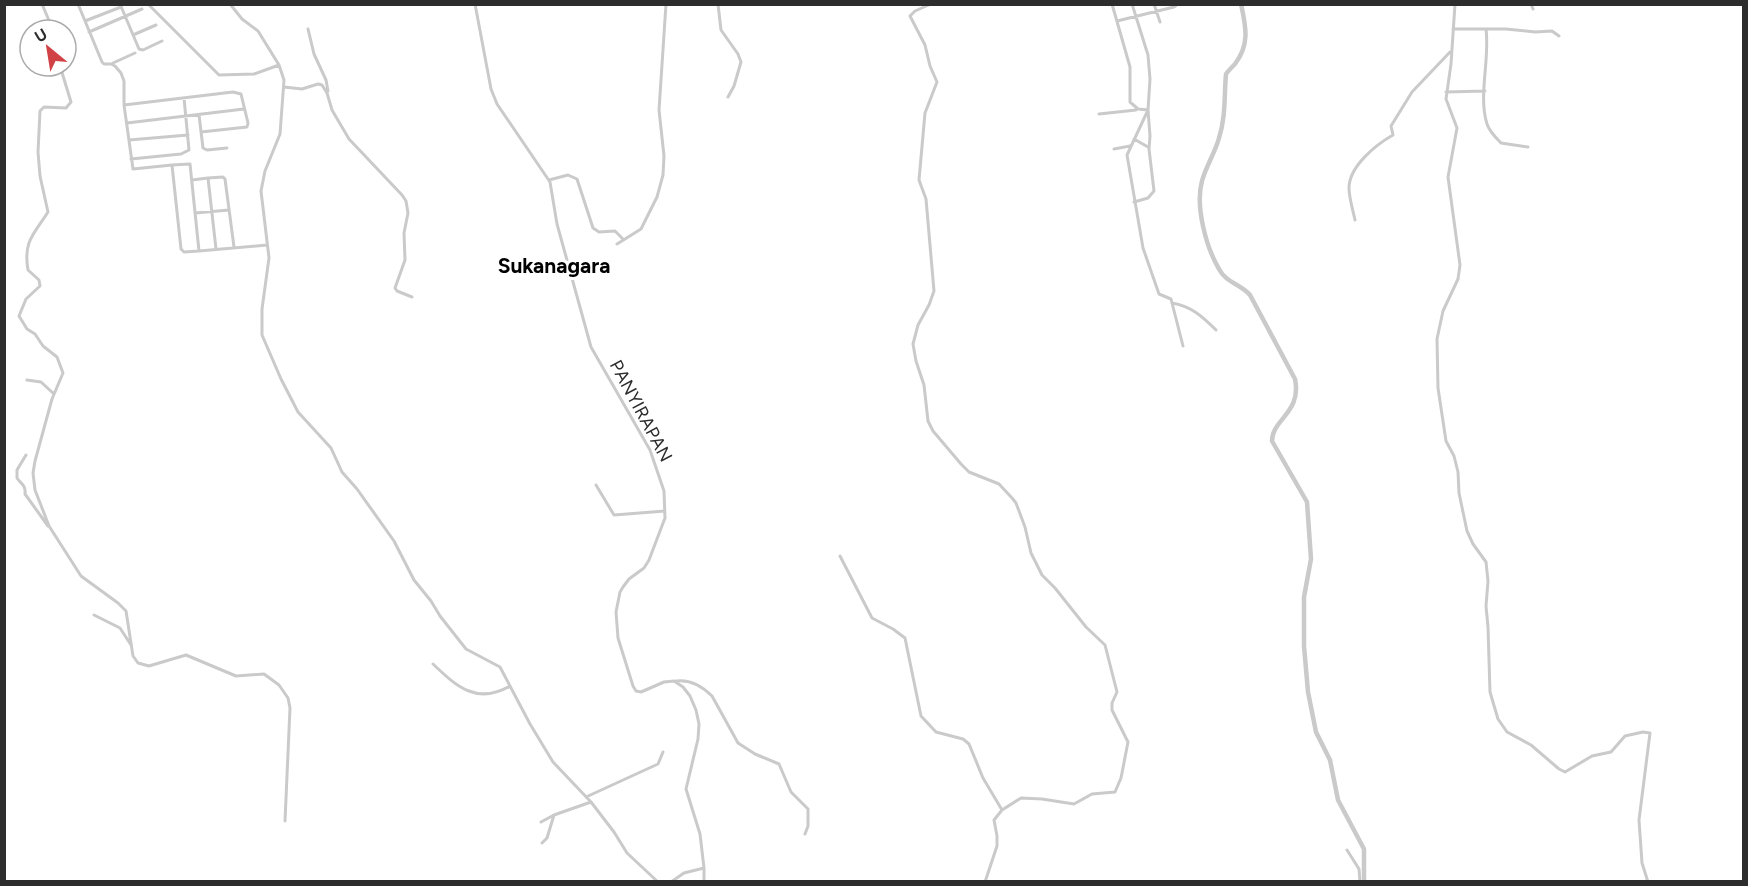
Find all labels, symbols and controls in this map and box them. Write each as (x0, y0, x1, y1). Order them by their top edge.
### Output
north arrow (18, 18, 78, 78)
text: U (31, 24, 50, 46)
district label: Sukanagara (498, 253, 610, 278)
street label: PANYIRAPAN (605, 356, 677, 466)

